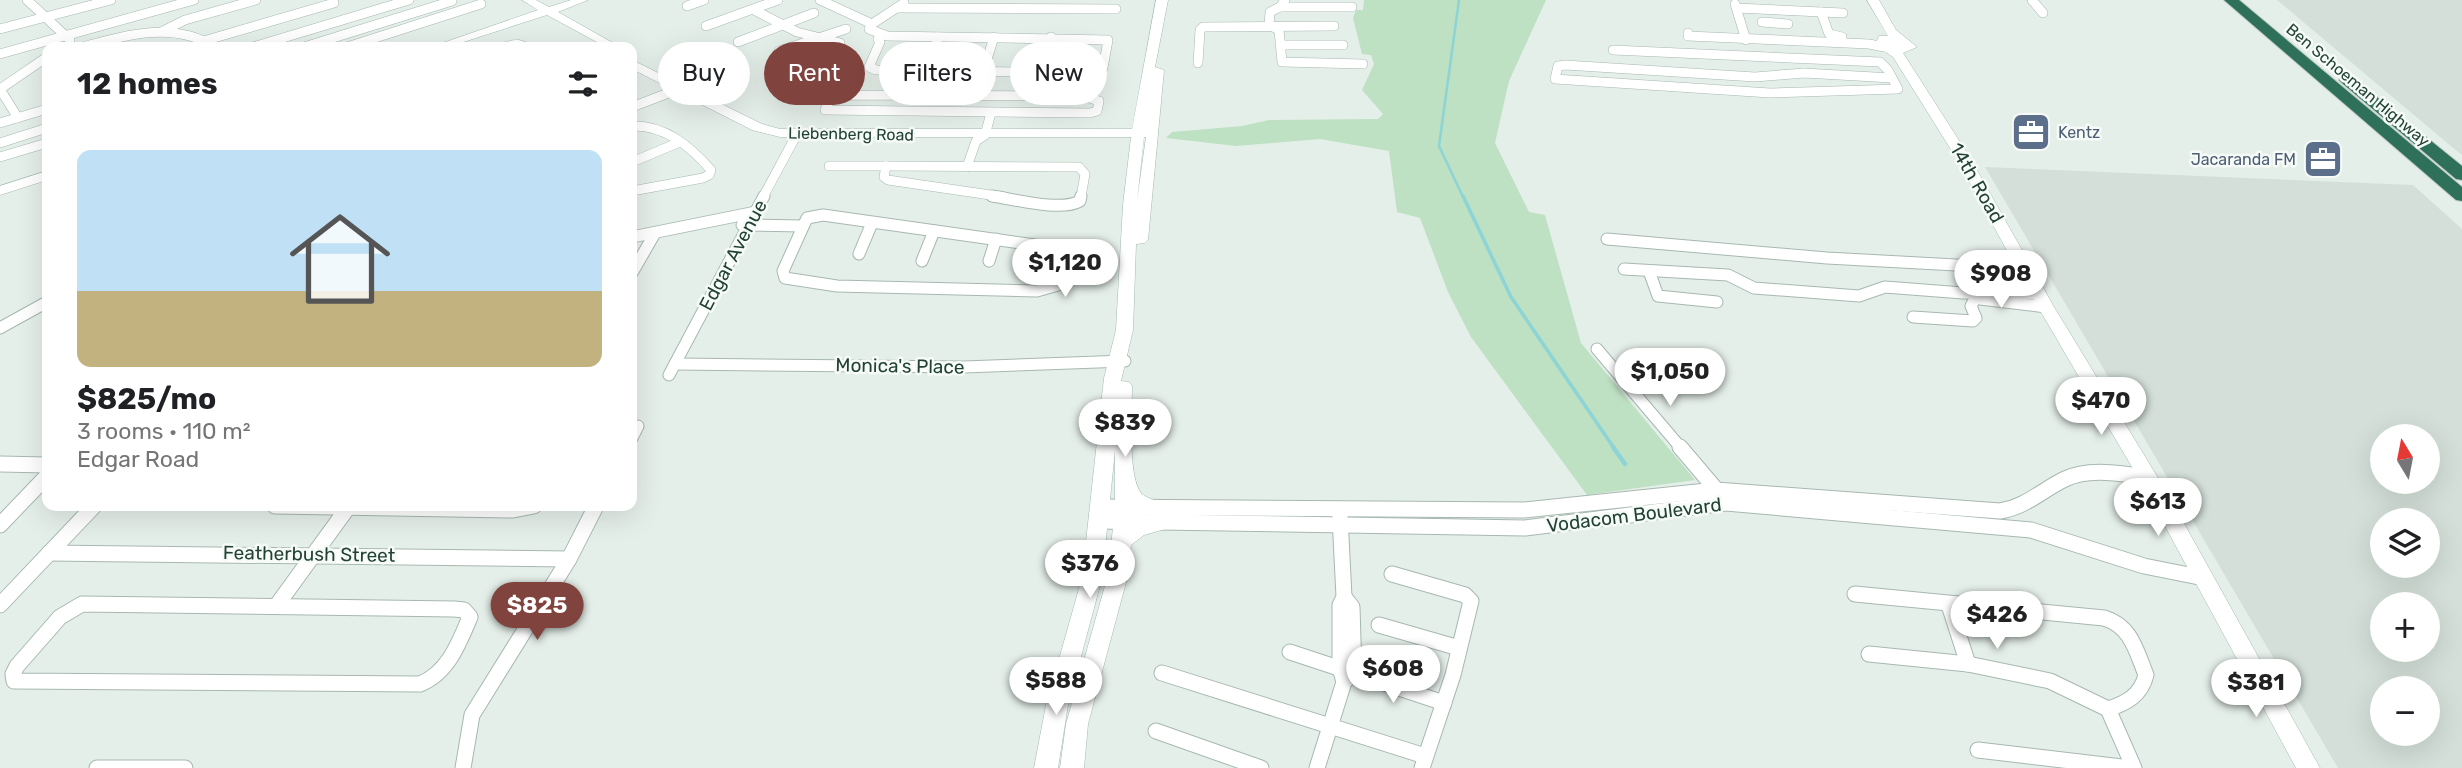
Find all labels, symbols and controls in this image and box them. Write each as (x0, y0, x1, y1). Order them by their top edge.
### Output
street label: Ben Schoeman Highway (2283, 19, 2434, 151)
chip: Buy (658, 42, 750, 105)
chip: Rent (764, 42, 865, 105)
chip: Filters (879, 42, 996, 105)
chip: New (1010, 42, 1107, 105)
icon: filters (564, 65, 602, 103)
text: 12 homes (77, 66, 218, 102)
office icon: Kentz (2010, 111, 2052, 153)
street label: Liebenberg Road (788, 123, 914, 145)
place label: Kentz (2058, 123, 2100, 142)
office icon: Jacaranda FM (2302, 138, 2344, 180)
street label: 14th Road (1945, 139, 2009, 227)
place label: Jacaranda FM (2191, 150, 2296, 169)
icon: home (277, 196, 403, 322)
street label: Edgar Avenue (694, 196, 772, 314)
pin: $1,120 (1008, 240, 1122, 299)
text: $1,120 (1028, 248, 1102, 276)
pin: $908 (1960, 250, 2042, 310)
text: $908 (1970, 259, 2032, 287)
pin: $1,050 (1613, 348, 1727, 408)
street label: Monica's Place (835, 353, 965, 379)
text: $1,050 (1630, 357, 1710, 385)
pin: $470 (2060, 378, 2142, 437)
text: $825/mo (77, 381, 216, 417)
text: $470 (2071, 386, 2131, 414)
pin: $839 (1084, 400, 1166, 459)
text: $839 (1095, 408, 1155, 436)
text: 3 rooms · 110 m² (77, 417, 251, 445)
north arrow (2370, 424, 2440, 494)
map controls (2370, 424, 2440, 746)
text: Edgar Road (77, 445, 199, 473)
pin: $613 (2117, 478, 2199, 538)
text: $613 (2130, 487, 2186, 515)
street label: Vodacom Boulevard (1545, 493, 1723, 537)
button: layers (2370, 508, 2440, 578)
pin: $376 (1049, 540, 1131, 600)
street label: Featherbush Street (223, 541, 396, 567)
text: $376 (1061, 549, 1119, 577)
pin: $825 (496, 582, 578, 642)
text: $825 (507, 591, 567, 619)
pin: $426 (1956, 592, 2038, 651)
button: + (2370, 592, 2440, 662)
text: $426 (1967, 600, 2028, 628)
pin: $608 (1352, 646, 1434, 705)
text: $608 (1362, 654, 1424, 682)
pin: $588 (1015, 658, 1097, 717)
pin: $381 (2215, 660, 2297, 719)
text: $588 (1025, 666, 1087, 694)
text: $381 (2227, 668, 2285, 696)
button: − (2370, 676, 2440, 746)

